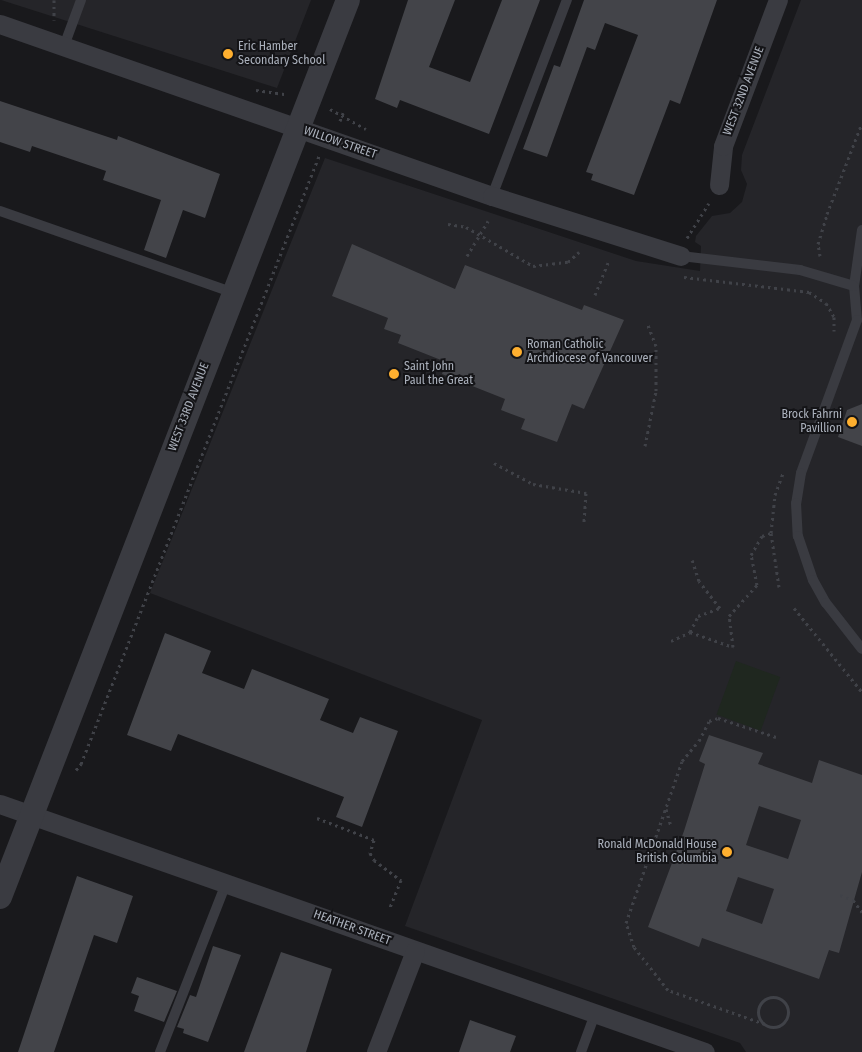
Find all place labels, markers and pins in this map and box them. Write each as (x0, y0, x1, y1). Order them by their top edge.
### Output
place label: Eric Hamber Secondary School (238, 40, 325, 68)
marker: Eric Hamber Secondary School (222, 48, 234, 60)
place label: Roman Catholic Archdiocese of Vancouver (527, 338, 653, 366)
marker: Roman Catholic Archdiocese of Vancouver (511, 346, 523, 358)
place label: Saint John Paul the Great (404, 360, 473, 388)
marker: Saint John Paul the Great (388, 368, 400, 380)
place label: Brock Fahrni Pavillion (781, 408, 842, 436)
marker: Brock Fahrni Pavillion (846, 416, 858, 428)
place label: Ronald McDonald House British Columbia (598, 838, 717, 866)
marker: Ronald McDonald House British Columbia (721, 846, 733, 858)

